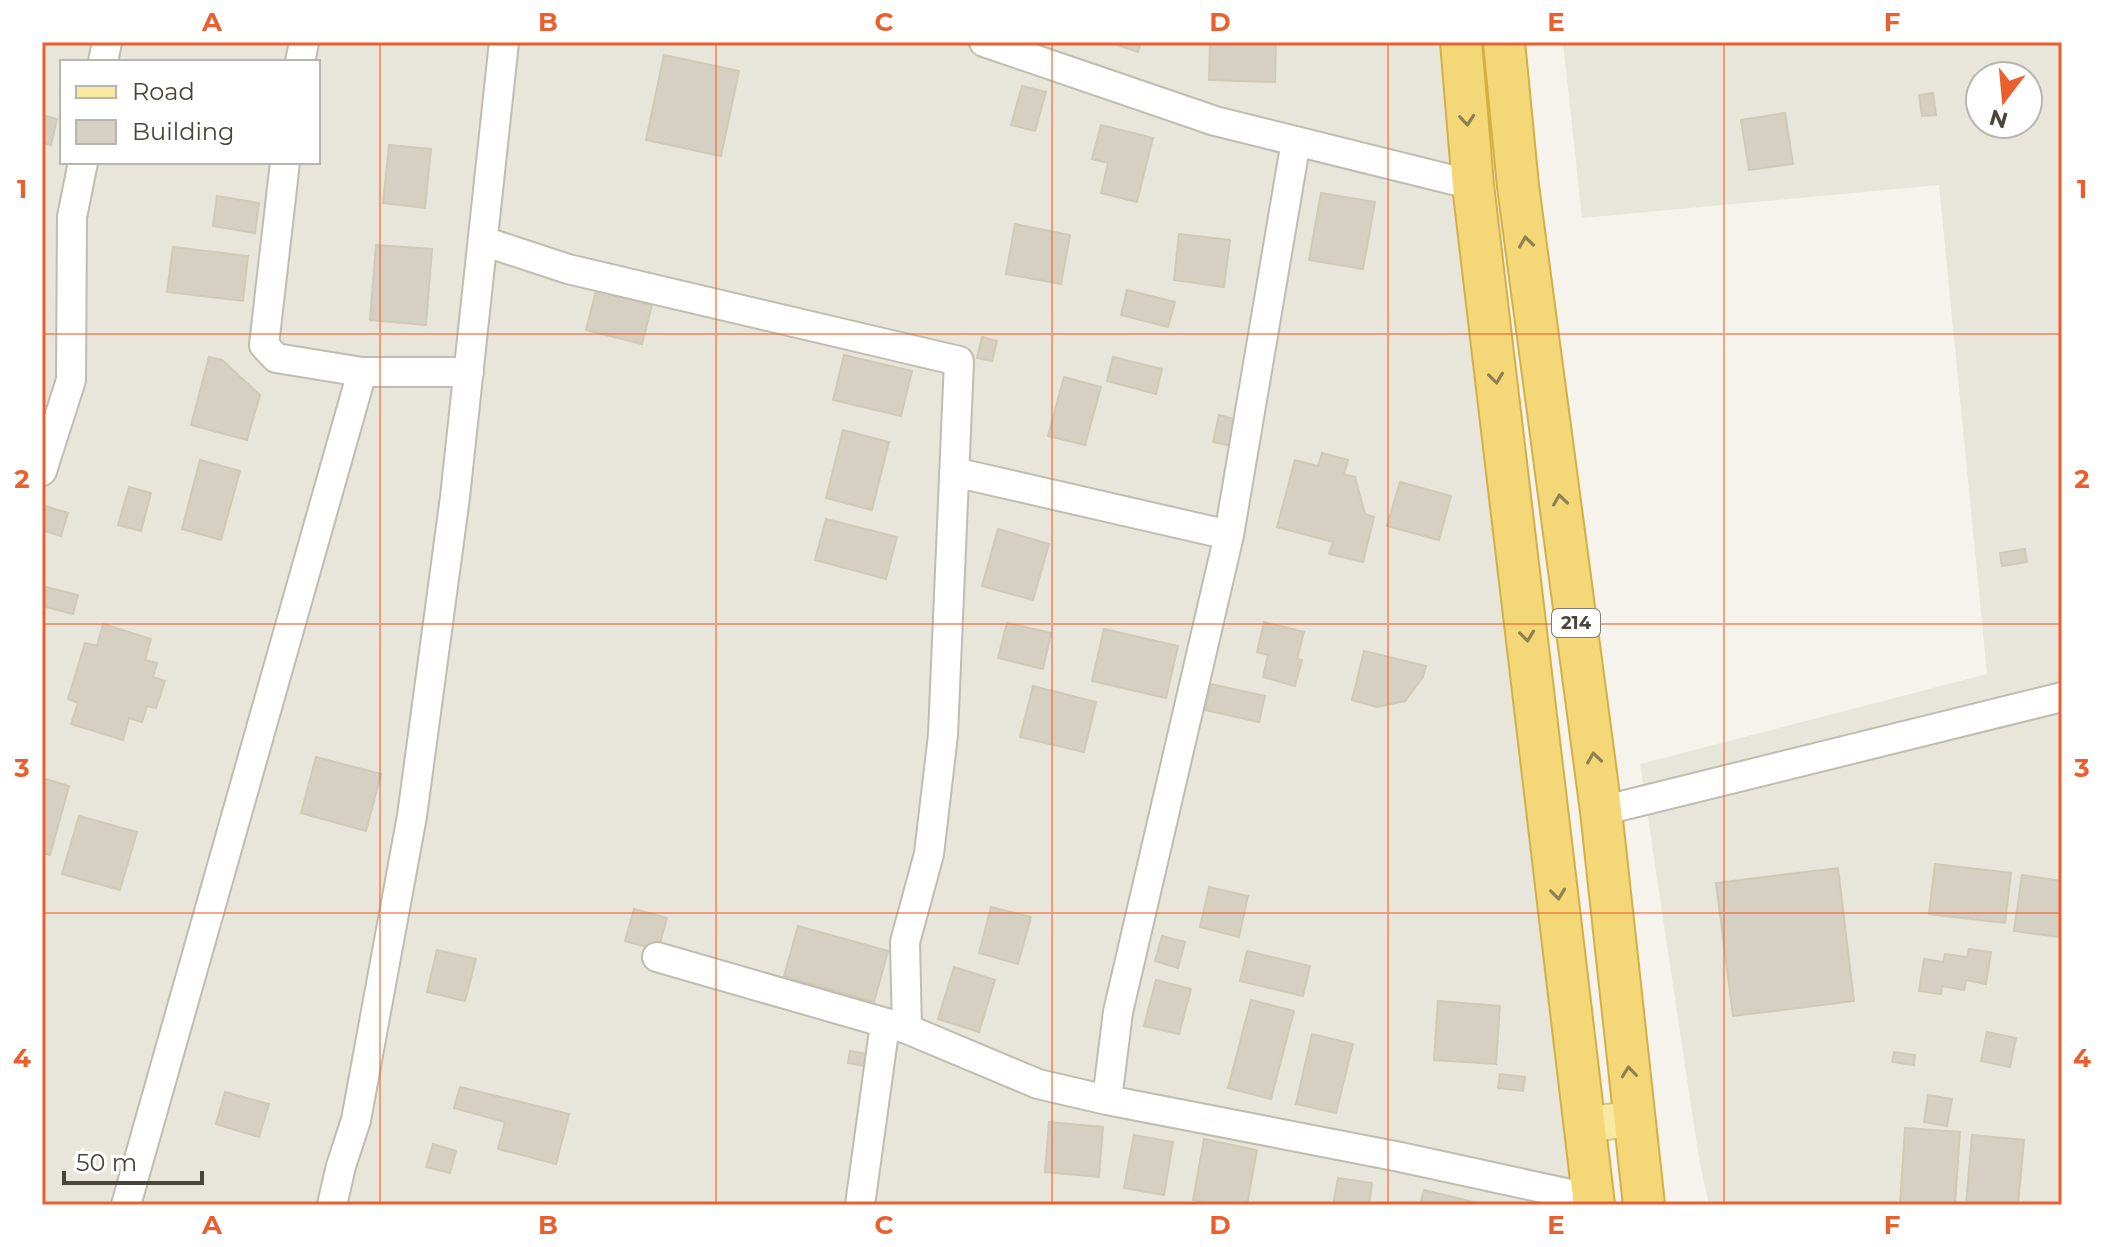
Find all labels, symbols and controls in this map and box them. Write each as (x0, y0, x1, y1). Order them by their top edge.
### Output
text: A (201, 6, 223, 38)
text: B (538, 6, 558, 38)
text: C (875, 6, 894, 38)
text: D (1209, 6, 1231, 38)
text: E (1547, 6, 1565, 38)
text: F (1884, 6, 1900, 38)
legend (60, 60, 320, 164)
north arrow (1964, 60, 2044, 140)
text: Road (132, 77, 195, 106)
text: N (1986, 103, 2011, 134)
one-way arrow (1459, 114, 1476, 127)
text: Building (132, 117, 235, 146)
text: 1 (17, 173, 27, 205)
text: 1 (2077, 173, 2087, 205)
one-way arrow (1517, 235, 1534, 248)
one-way arrow (1487, 372, 1504, 385)
text: 2 (14, 463, 30, 495)
text: 2 (2074, 463, 2090, 495)
one-way arrow (1552, 493, 1569, 507)
road number: 214 (1552, 609, 1600, 637)
one-way arrow (1518, 630, 1535, 643)
one-way arrow (1586, 751, 1603, 765)
text: 3 (13, 752, 30, 784)
text: 3 (2073, 752, 2090, 784)
one-way arrow (1549, 888, 1566, 901)
text: 4 (13, 1042, 31, 1074)
text: 4 (2073, 1042, 2091, 1074)
one-way arrow (1621, 1065, 1638, 1078)
scale bar (64, 1135, 202, 1185)
text: 50 m (76, 1148, 137, 1177)
text: A (201, 1209, 223, 1241)
text: B (538, 1209, 558, 1241)
text: C (875, 1209, 894, 1241)
text: D (1209, 1209, 1231, 1241)
text: E (1547, 1209, 1565, 1241)
text: F (1884, 1209, 1900, 1241)

